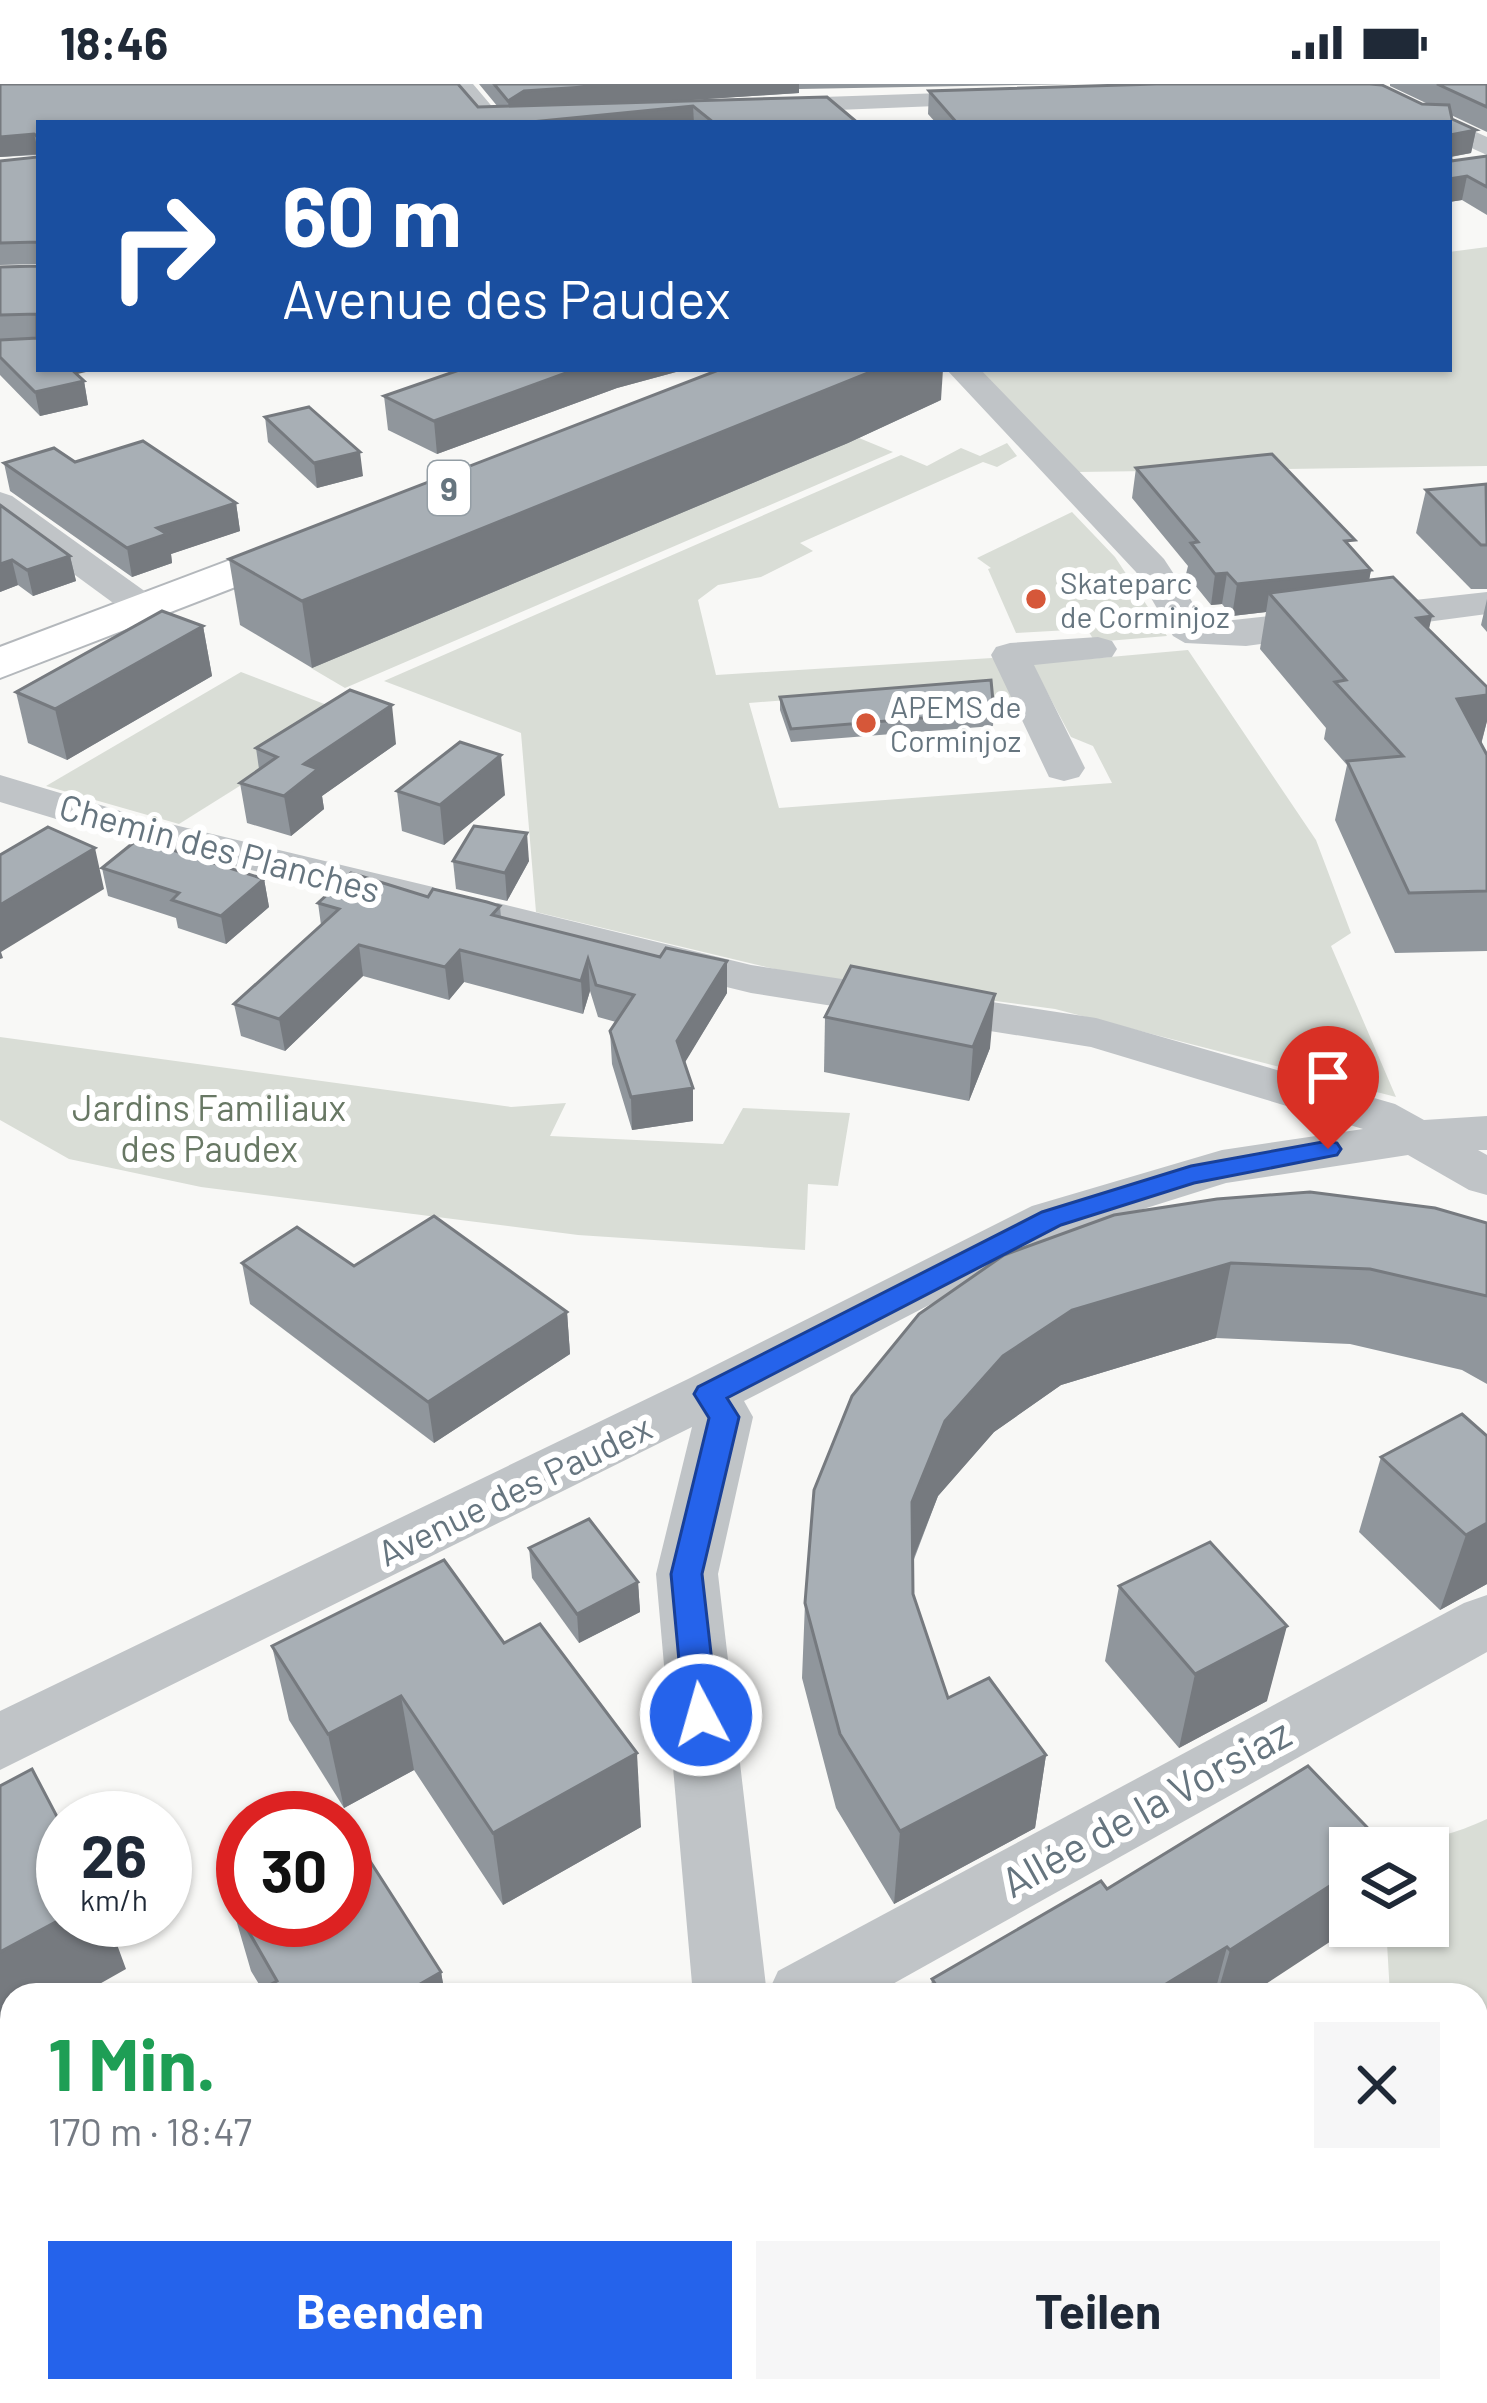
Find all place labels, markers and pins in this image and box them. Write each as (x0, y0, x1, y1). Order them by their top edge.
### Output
place label: Skateparc de Corminjoz (1060, 564, 1230, 634)
marker: Skateparc de Corminjoz (1023, 586, 1049, 612)
place label: APEMS de Corminjoz (890, 688, 1021, 758)
marker: APEMS de Corminjoz (853, 710, 879, 736)
pin (1277, 1026, 1379, 1149)

